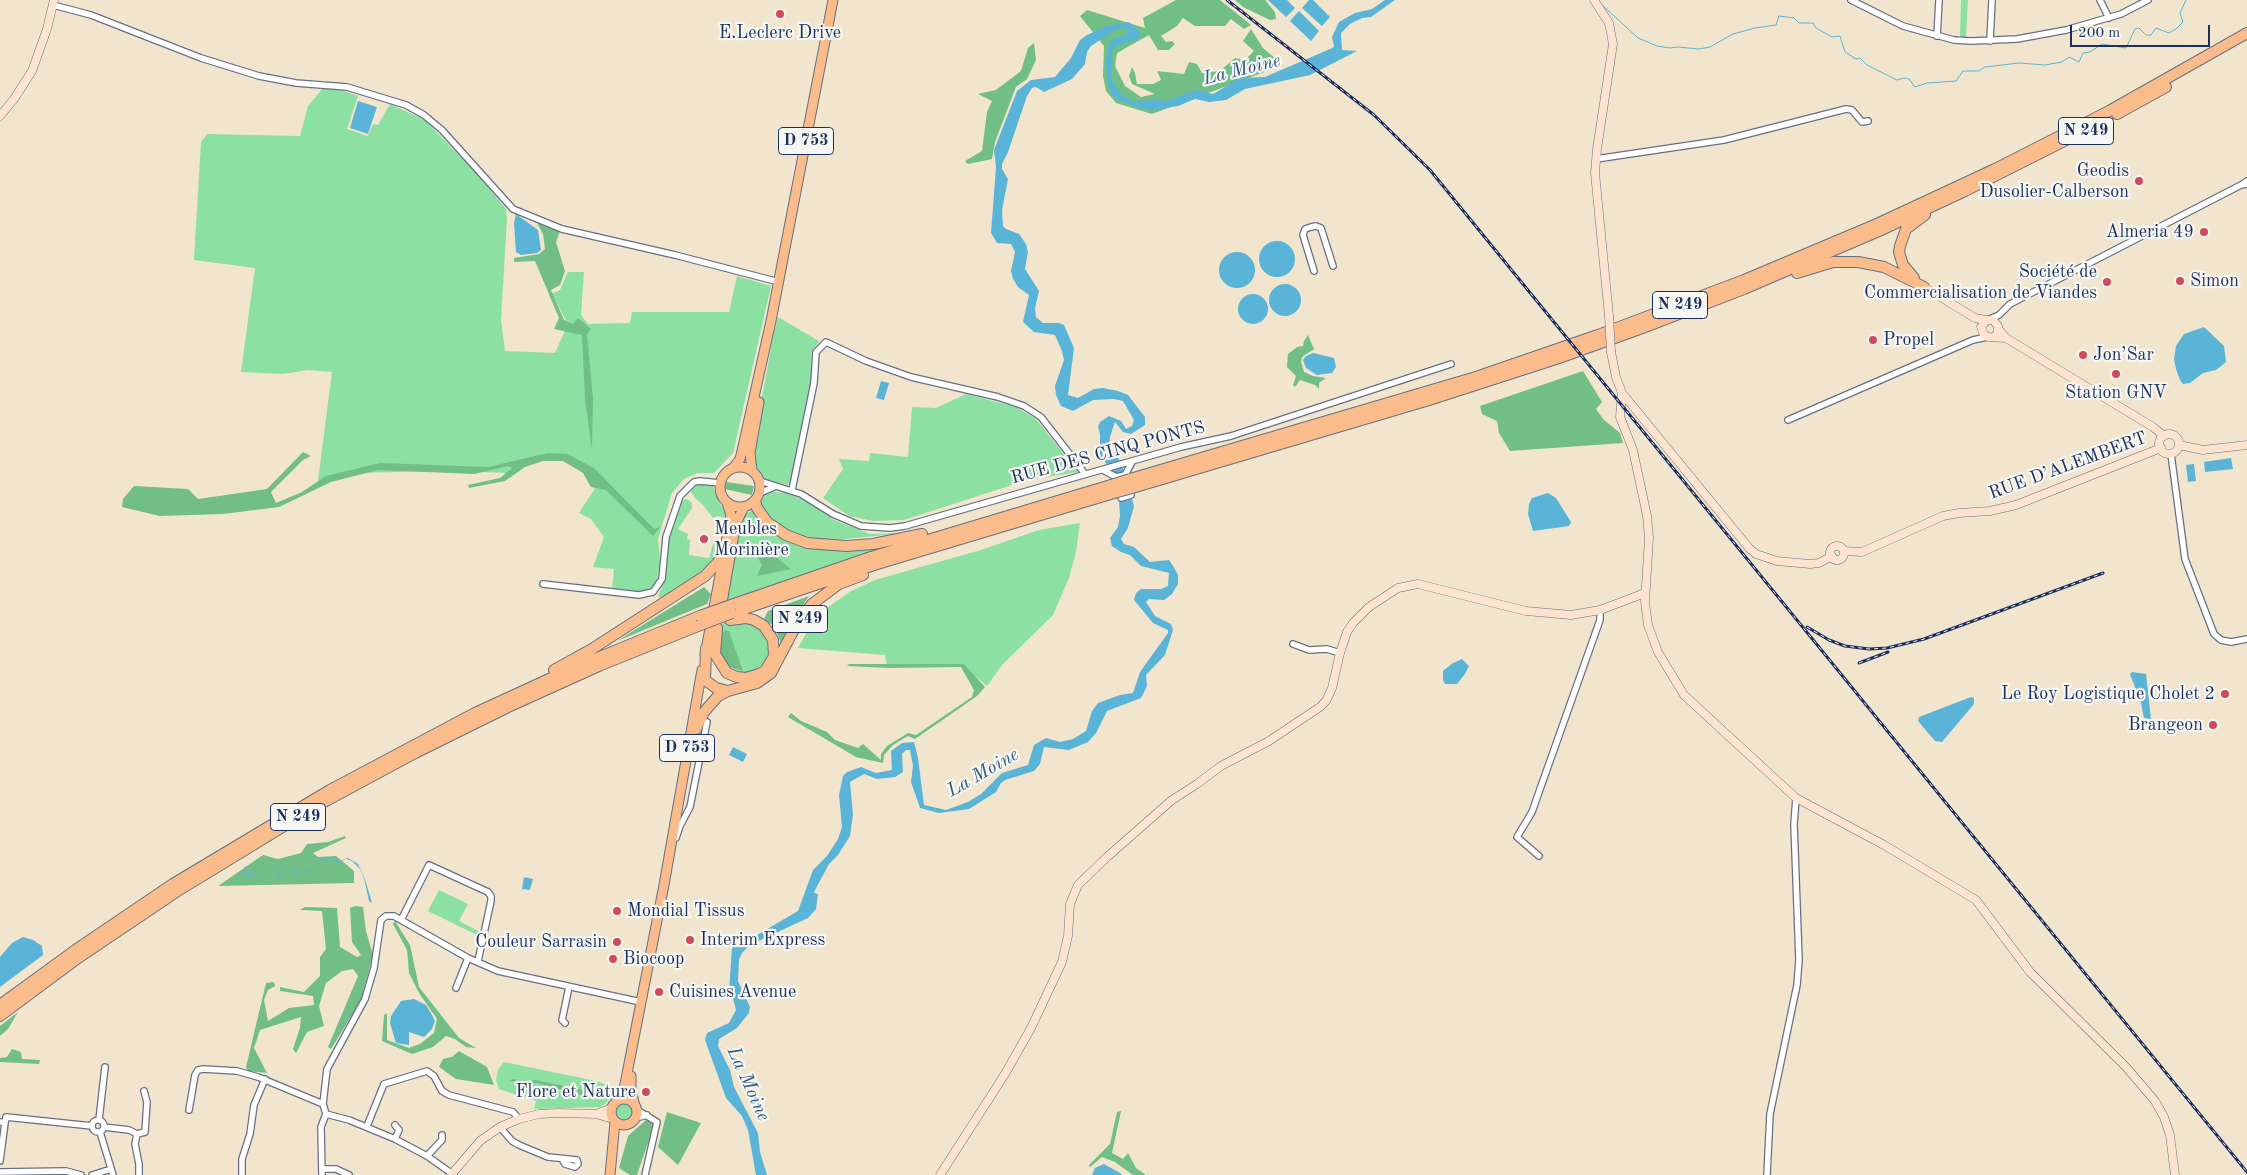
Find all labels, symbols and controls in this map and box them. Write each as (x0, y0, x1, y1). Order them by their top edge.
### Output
marker: E.Leclerc Drive (774, 8, 786, 20)
scale bar (2072, 15, 2212, 47)
place label: E.Leclerc Drive (719, 22, 841, 44)
text: 200 m (2078, 26, 2120, 41)
water label: La Moine (1201, 49, 1283, 91)
road number: N 249 (2058, 118, 2114, 144)
road number: D 753 (778, 128, 834, 154)
place label: Geodis Dusolier-Calberson (1979, 160, 2129, 202)
marker: Geodis Dusolier-Calberson (2133, 175, 2145, 187)
place label: Almeria 49 (2106, 221, 2194, 243)
marker: Almeria 49 (2198, 226, 2210, 238)
place label: Société de Commercialisation de Viandes (1864, 261, 2097, 304)
place label: Simon (2190, 270, 2239, 292)
marker: Simon (2174, 275, 2186, 287)
marker: Société de Commercialisation de Viandes (2101, 276, 2113, 288)
road number: N 249 (1652, 292, 1708, 318)
place label: Propel (1883, 329, 1934, 351)
marker: Propel (1867, 334, 1879, 346)
place label: Jon’Sar (2093, 344, 2154, 366)
marker: Jon’Sar (2077, 349, 2089, 361)
marker: Station GNV (2110, 368, 2122, 380)
place label: Station GNV (2065, 382, 2167, 404)
street label: RUE DES CINQ PONTS (1009, 417, 1207, 489)
street label: RUE D’ALEMBERT (1986, 427, 2150, 505)
place label: Meubles Morinière (714, 518, 789, 560)
marker: Meubles Morinière (698, 533, 710, 545)
road number: N 249 (772, 606, 828, 632)
place label: Le Roy Logistique Cholet 2 (2001, 683, 2215, 705)
marker: Le Roy Logistique Cholet 2 (2219, 688, 2231, 700)
place label: Brangeon (2128, 714, 2203, 736)
marker: Brangeon (2207, 719, 2219, 731)
road number: D 753 (660, 734, 714, 761)
water label: La Moine (943, 743, 1023, 803)
road number: N 249 (270, 804, 326, 830)
place label: Mondial Tissus (627, 900, 745, 922)
marker: Mondial Tissus (611, 905, 623, 917)
place label: Interim Express (700, 929, 825, 951)
place label: Couleur Sarrasin (475, 931, 607, 953)
marker: Interim Express (684, 934, 696, 946)
marker: Couleur Sarrasin (611, 936, 623, 948)
place label: Biocoop (623, 948, 684, 970)
marker: Biocoop (607, 953, 619, 965)
place label: Cuisines Avenue (669, 981, 796, 1003)
marker: Cuisines Avenue (653, 986, 665, 998)
water label: La Moine (721, 1043, 775, 1125)
place label: Flore et Nature (515, 1081, 636, 1103)
marker: Flore et Nature (640, 1086, 652, 1098)

